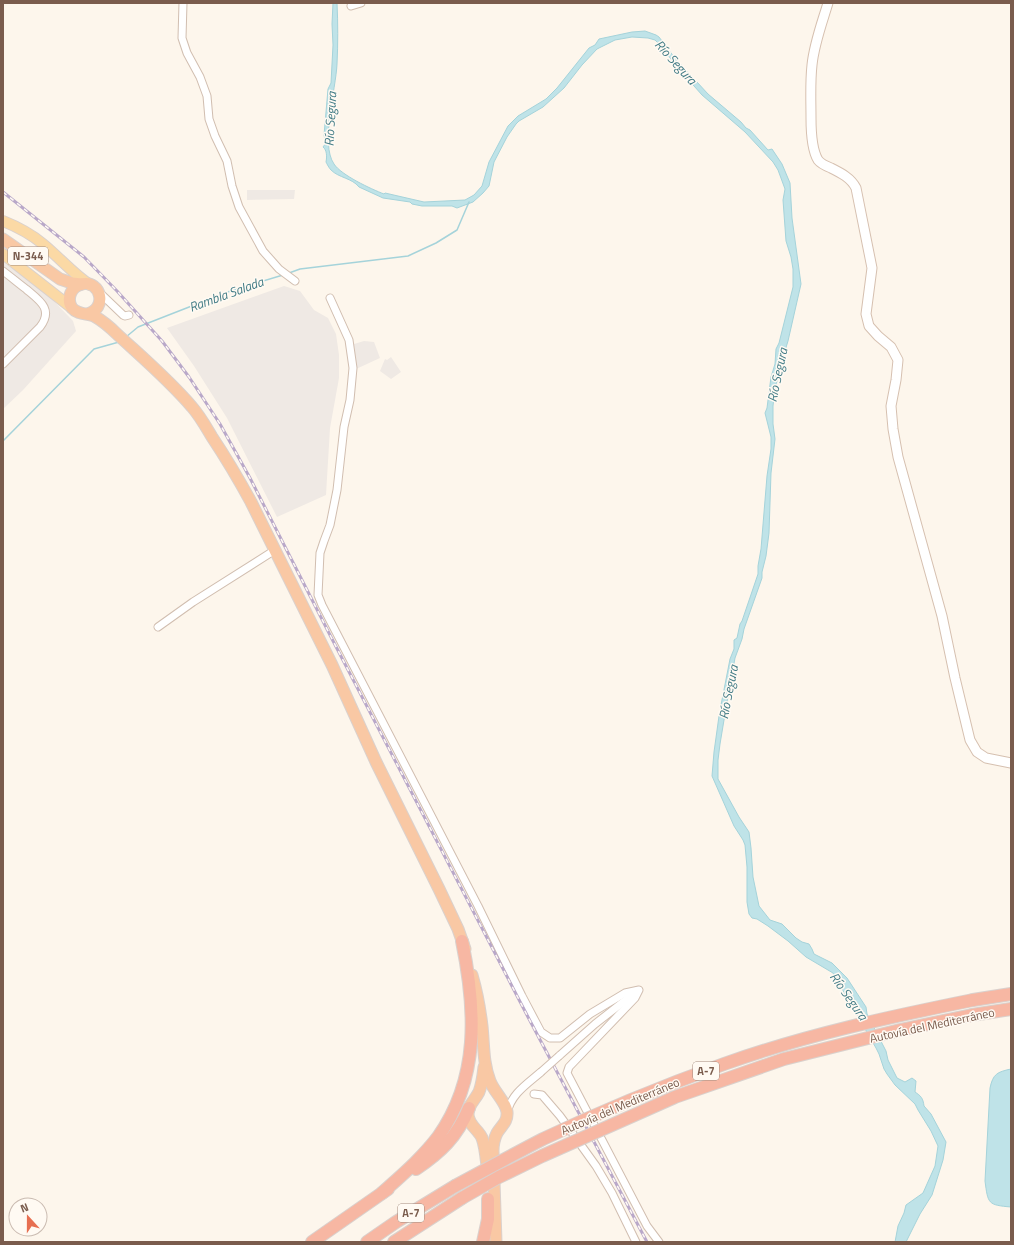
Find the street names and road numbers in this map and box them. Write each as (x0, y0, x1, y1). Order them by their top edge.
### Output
road number: N-344 (8, 247, 48, 265)
street label: Autovía del Mediterráneo (868, 1002, 996, 1048)
road number: A-7 (693, 1062, 719, 1080)
street label: Autovía del Mediterráneo (558, 1072, 682, 1140)
road number: A-7 (398, 1204, 424, 1222)

